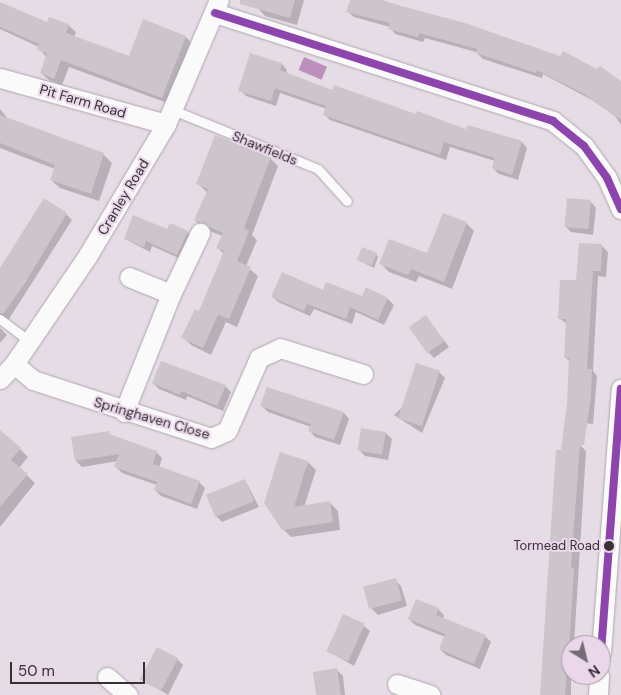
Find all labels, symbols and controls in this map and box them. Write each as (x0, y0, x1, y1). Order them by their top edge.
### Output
street label: Pit Farm Road (38, 81, 128, 121)
street label: Shawfields (230, 127, 300, 169)
street label: Cranley Road (94, 156, 152, 238)
street label: Springhaven Close (92, 393, 212, 443)
place label: Tormead Road (513, 538, 600, 554)
marker: Tormead Road (604, 541, 614, 551)
north arrow (561, 635, 611, 685)
scale bar (12, 652, 148, 684)
text: 50 m (18, 661, 55, 681)
text: N (585, 661, 604, 682)

